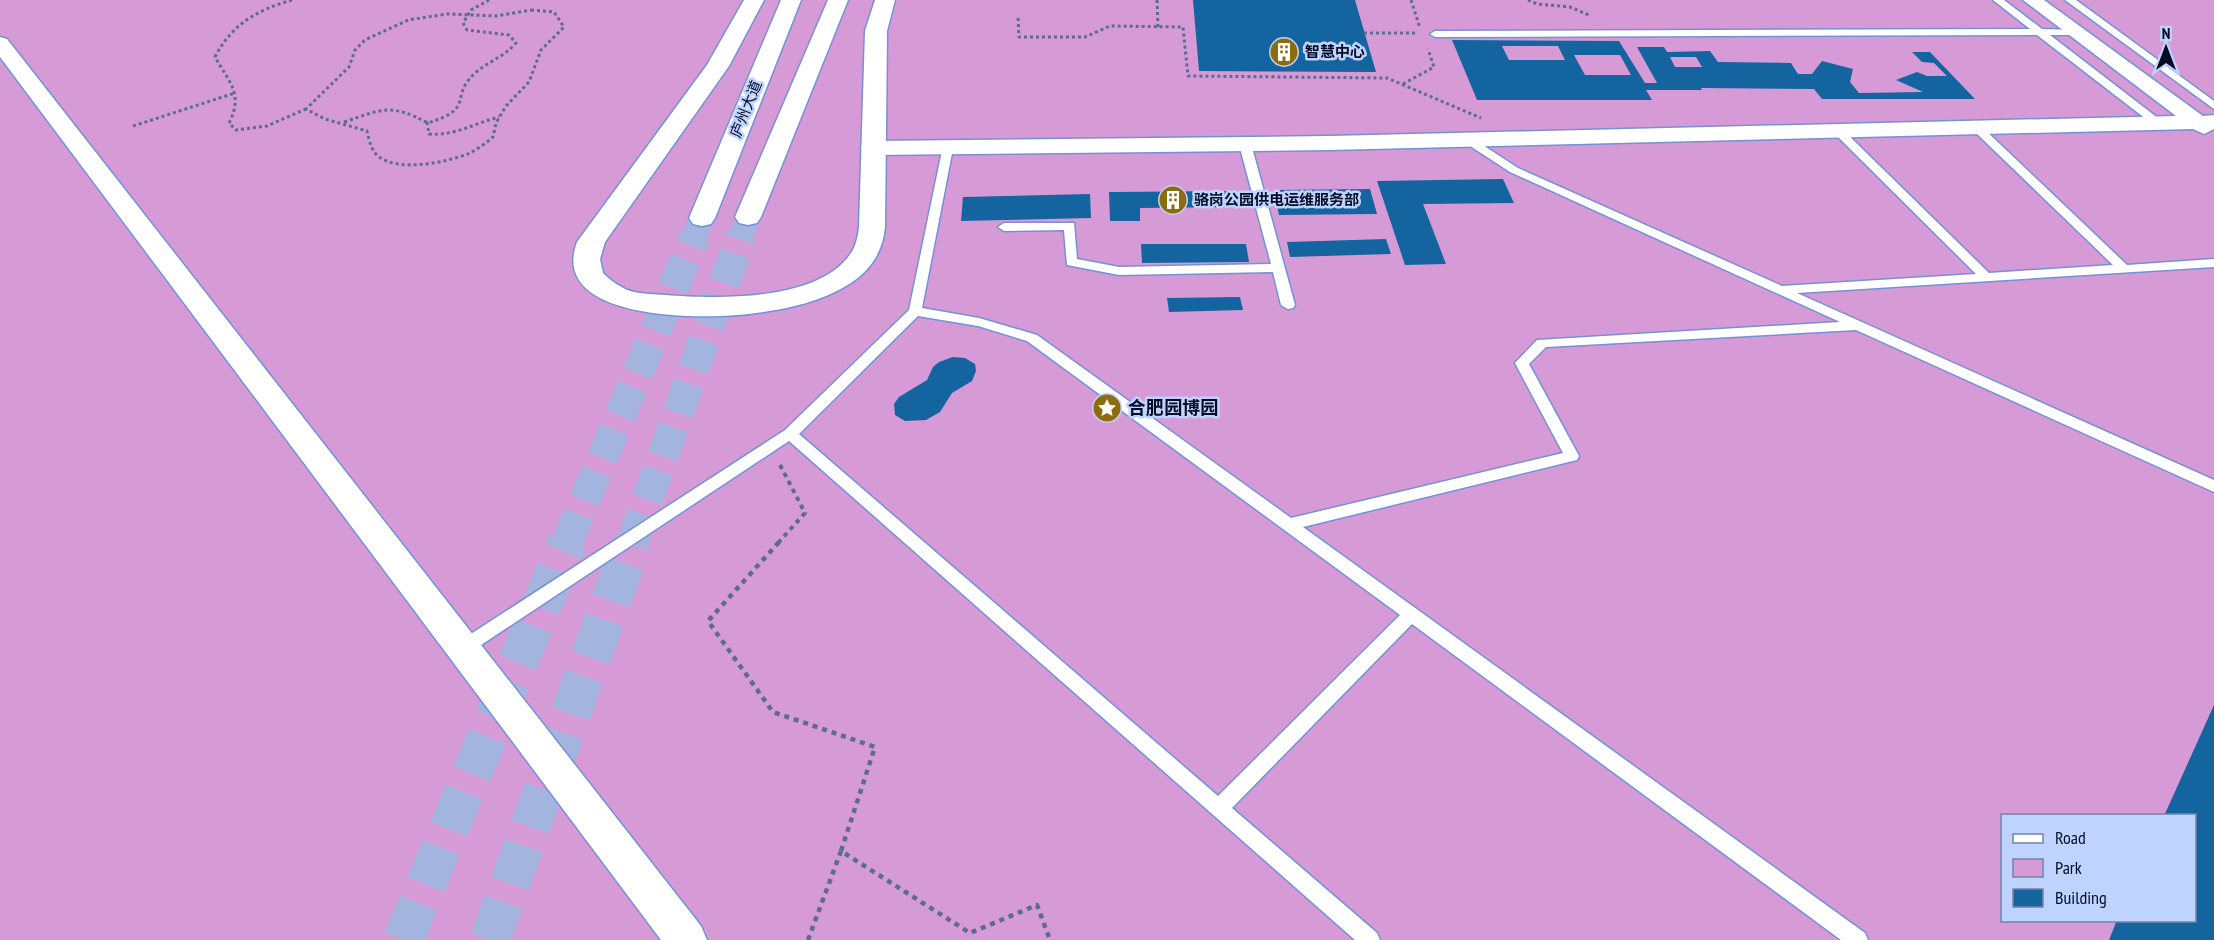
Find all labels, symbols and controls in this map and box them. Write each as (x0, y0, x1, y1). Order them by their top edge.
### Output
north arrow (2136, 18, 2196, 78)
text: N (2162, 23, 2170, 43)
building icon: 智慧中心 (1268, 36, 1300, 68)
place label: 智慧中心 (1305, 42, 1365, 61)
street label: 庐州大道 (725, 77, 766, 140)
building icon: 骆岗公园供电运维服务部 (1157, 184, 1189, 216)
place label: 骆岗公园供电运维服务部 (1194, 190, 1359, 209)
place icon: 合肥园博园 (1091, 392, 1123, 424)
place label: 合肥园博园 (1128, 396, 1218, 419)
legend (2001, 814, 2196, 922)
text: Road (2055, 826, 2086, 849)
text: Park (2055, 856, 2082, 879)
text: Building (2055, 886, 2107, 909)

